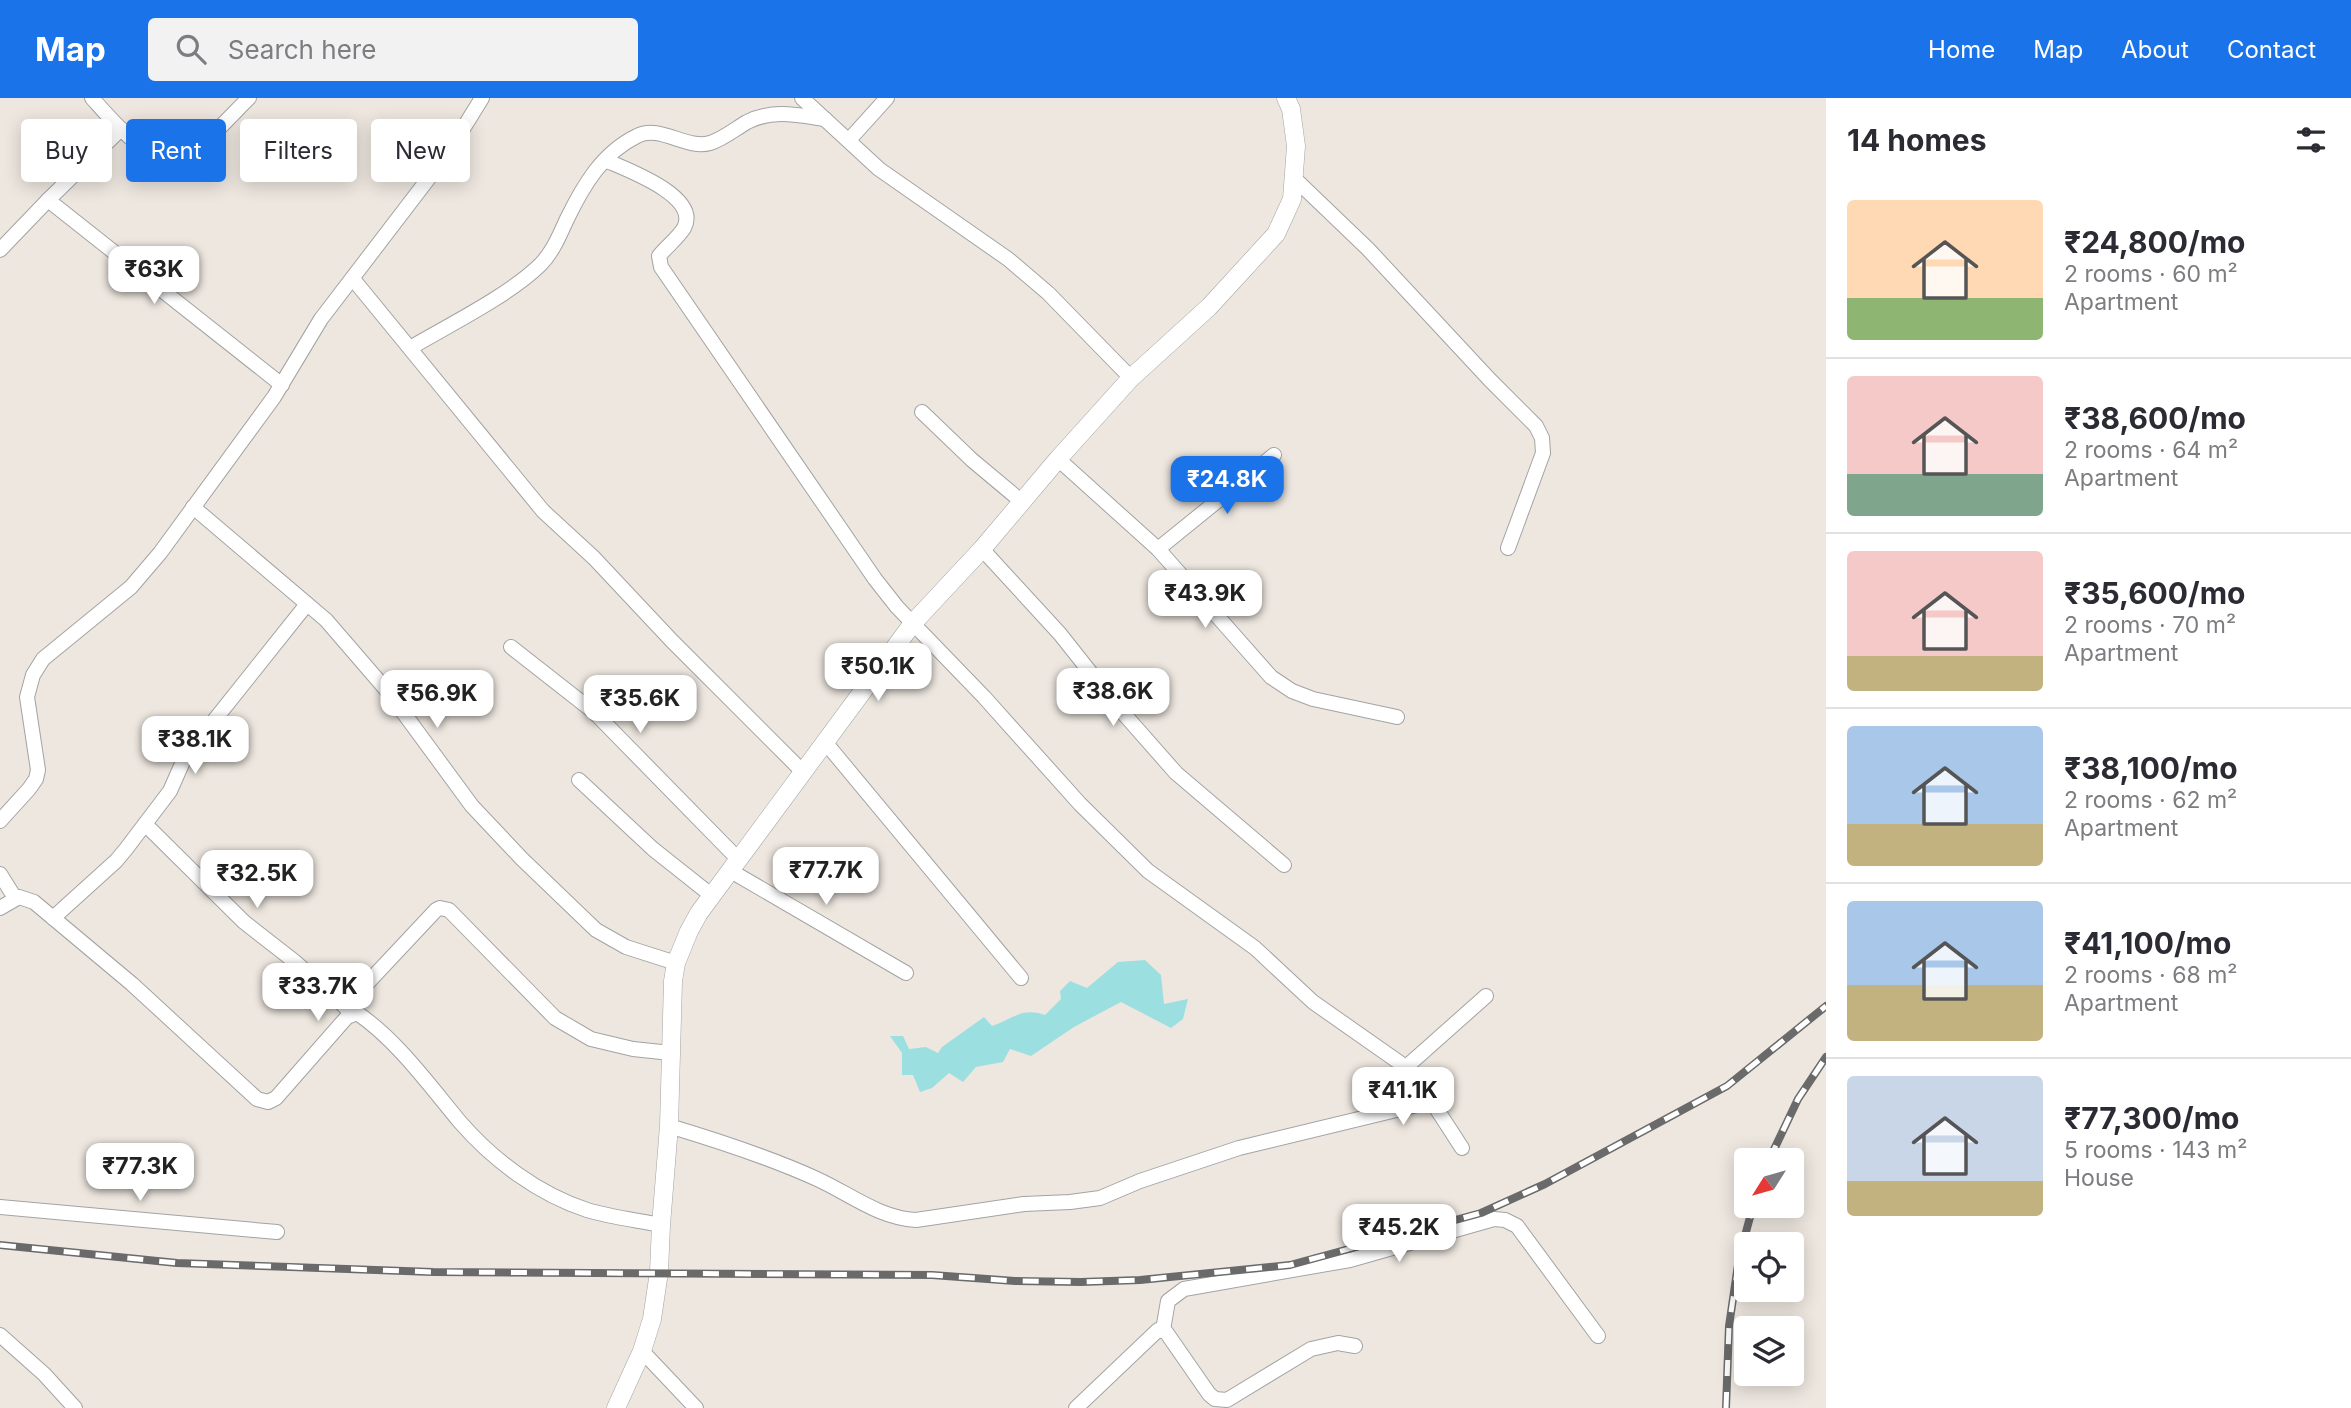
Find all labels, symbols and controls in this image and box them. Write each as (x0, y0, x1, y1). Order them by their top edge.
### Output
search box (148, 18, 638, 81)
text: Map (35, 29, 106, 69)
icon: search (172, 30, 210, 68)
text: Search here (228, 34, 376, 65)
text: Home (1928, 35, 1995, 64)
text: Map (2033, 35, 2083, 64)
text: About (2121, 35, 2189, 64)
text: Contact (2227, 35, 2316, 64)
chip: Buy (21, 119, 112, 182)
chip: Rent (126, 119, 226, 182)
chip: Filters (240, 119, 357, 182)
chip: New (371, 119, 470, 182)
icon: filters (2292, 121, 2330, 159)
text: 14 homes (1847, 122, 1986, 158)
text: ₹24,800/mo (2064, 224, 2245, 260)
icon: home (1903, 228, 1987, 312)
pin: ₹63K (113, 246, 195, 306)
text: ₹63K (124, 255, 184, 283)
text: 2 rooms · 60 m² (2064, 260, 2238, 288)
text: Apartment (2064, 288, 2178, 316)
text: ₹38,600/mo (2064, 400, 2246, 436)
icon: home (1903, 404, 1987, 488)
text: 2 rooms · 64 m² (2064, 436, 2238, 464)
pin: ₹24.8K (1170, 456, 1284, 516)
text: Apartment (2064, 464, 2178, 492)
text: ₹24.8K (1187, 465, 1267, 493)
pin: ₹43.9K (1148, 570, 1262, 630)
text: ₹35,600/mo (2064, 575, 2246, 611)
text: ₹43.9K (1164, 579, 1246, 607)
icon: home (1903, 579, 1987, 663)
text: 2 rooms · 70 m² (2064, 611, 2236, 639)
text: Apartment (2064, 639, 2178, 667)
pin: ₹50.1K (821, 644, 935, 703)
text: ₹50.1K (841, 652, 915, 680)
pin: ₹38.6K (1056, 668, 1170, 728)
pin: ₹56.9K (380, 670, 494, 730)
pin: ₹35.6K (583, 676, 697, 735)
text: ₹38.6K (1073, 677, 1153, 705)
text: ₹56.9K (397, 679, 477, 707)
text: ₹35.6K (600, 684, 680, 712)
pin: ₹38.1K (138, 716, 252, 776)
text: ₹38.1K (158, 725, 232, 753)
text: ₹38,100/mo (2064, 750, 2238, 786)
icon: home (1903, 754, 1987, 838)
text: 2 rooms · 62 m² (2064, 786, 2237, 814)
text: Apartment (2064, 814, 2178, 842)
pin: ₹77.7K (769, 848, 883, 907)
pin: ₹32.5K (200, 850, 314, 910)
text: ₹77.7K (789, 856, 863, 884)
text: ₹32.5K (216, 859, 298, 887)
text: ₹41,100/mo (2064, 925, 2231, 961)
icon: home (1903, 929, 1987, 1013)
text: 2 rooms · 68 m² (2064, 961, 2237, 989)
pin: ₹33.7K (261, 964, 375, 1023)
text: ₹33.7K (278, 972, 358, 1000)
text: Apartment (2064, 989, 2178, 1017)
pin: ₹41.1K (1346, 1068, 1460, 1127)
text: ₹41.1K (1368, 1076, 1438, 1104)
text: ₹77,300/mo (2064, 1100, 2239, 1136)
icon: home (1903, 1104, 1987, 1188)
text: 5 rooms · 143 m² (2064, 1136, 2247, 1164)
pin: ₹77.3K (83, 1144, 197, 1203)
north arrow (1734, 1148, 1804, 1218)
map controls (1734, 1148, 1804, 1386)
text: ₹77.3K (102, 1152, 178, 1180)
text: House (2064, 1164, 2134, 1192)
pin: ₹45.2K (1342, 1204, 1456, 1264)
text: ₹45.2K (1358, 1213, 1440, 1241)
button: locate (1734, 1232, 1804, 1302)
button: layers (1734, 1316, 1804, 1386)

